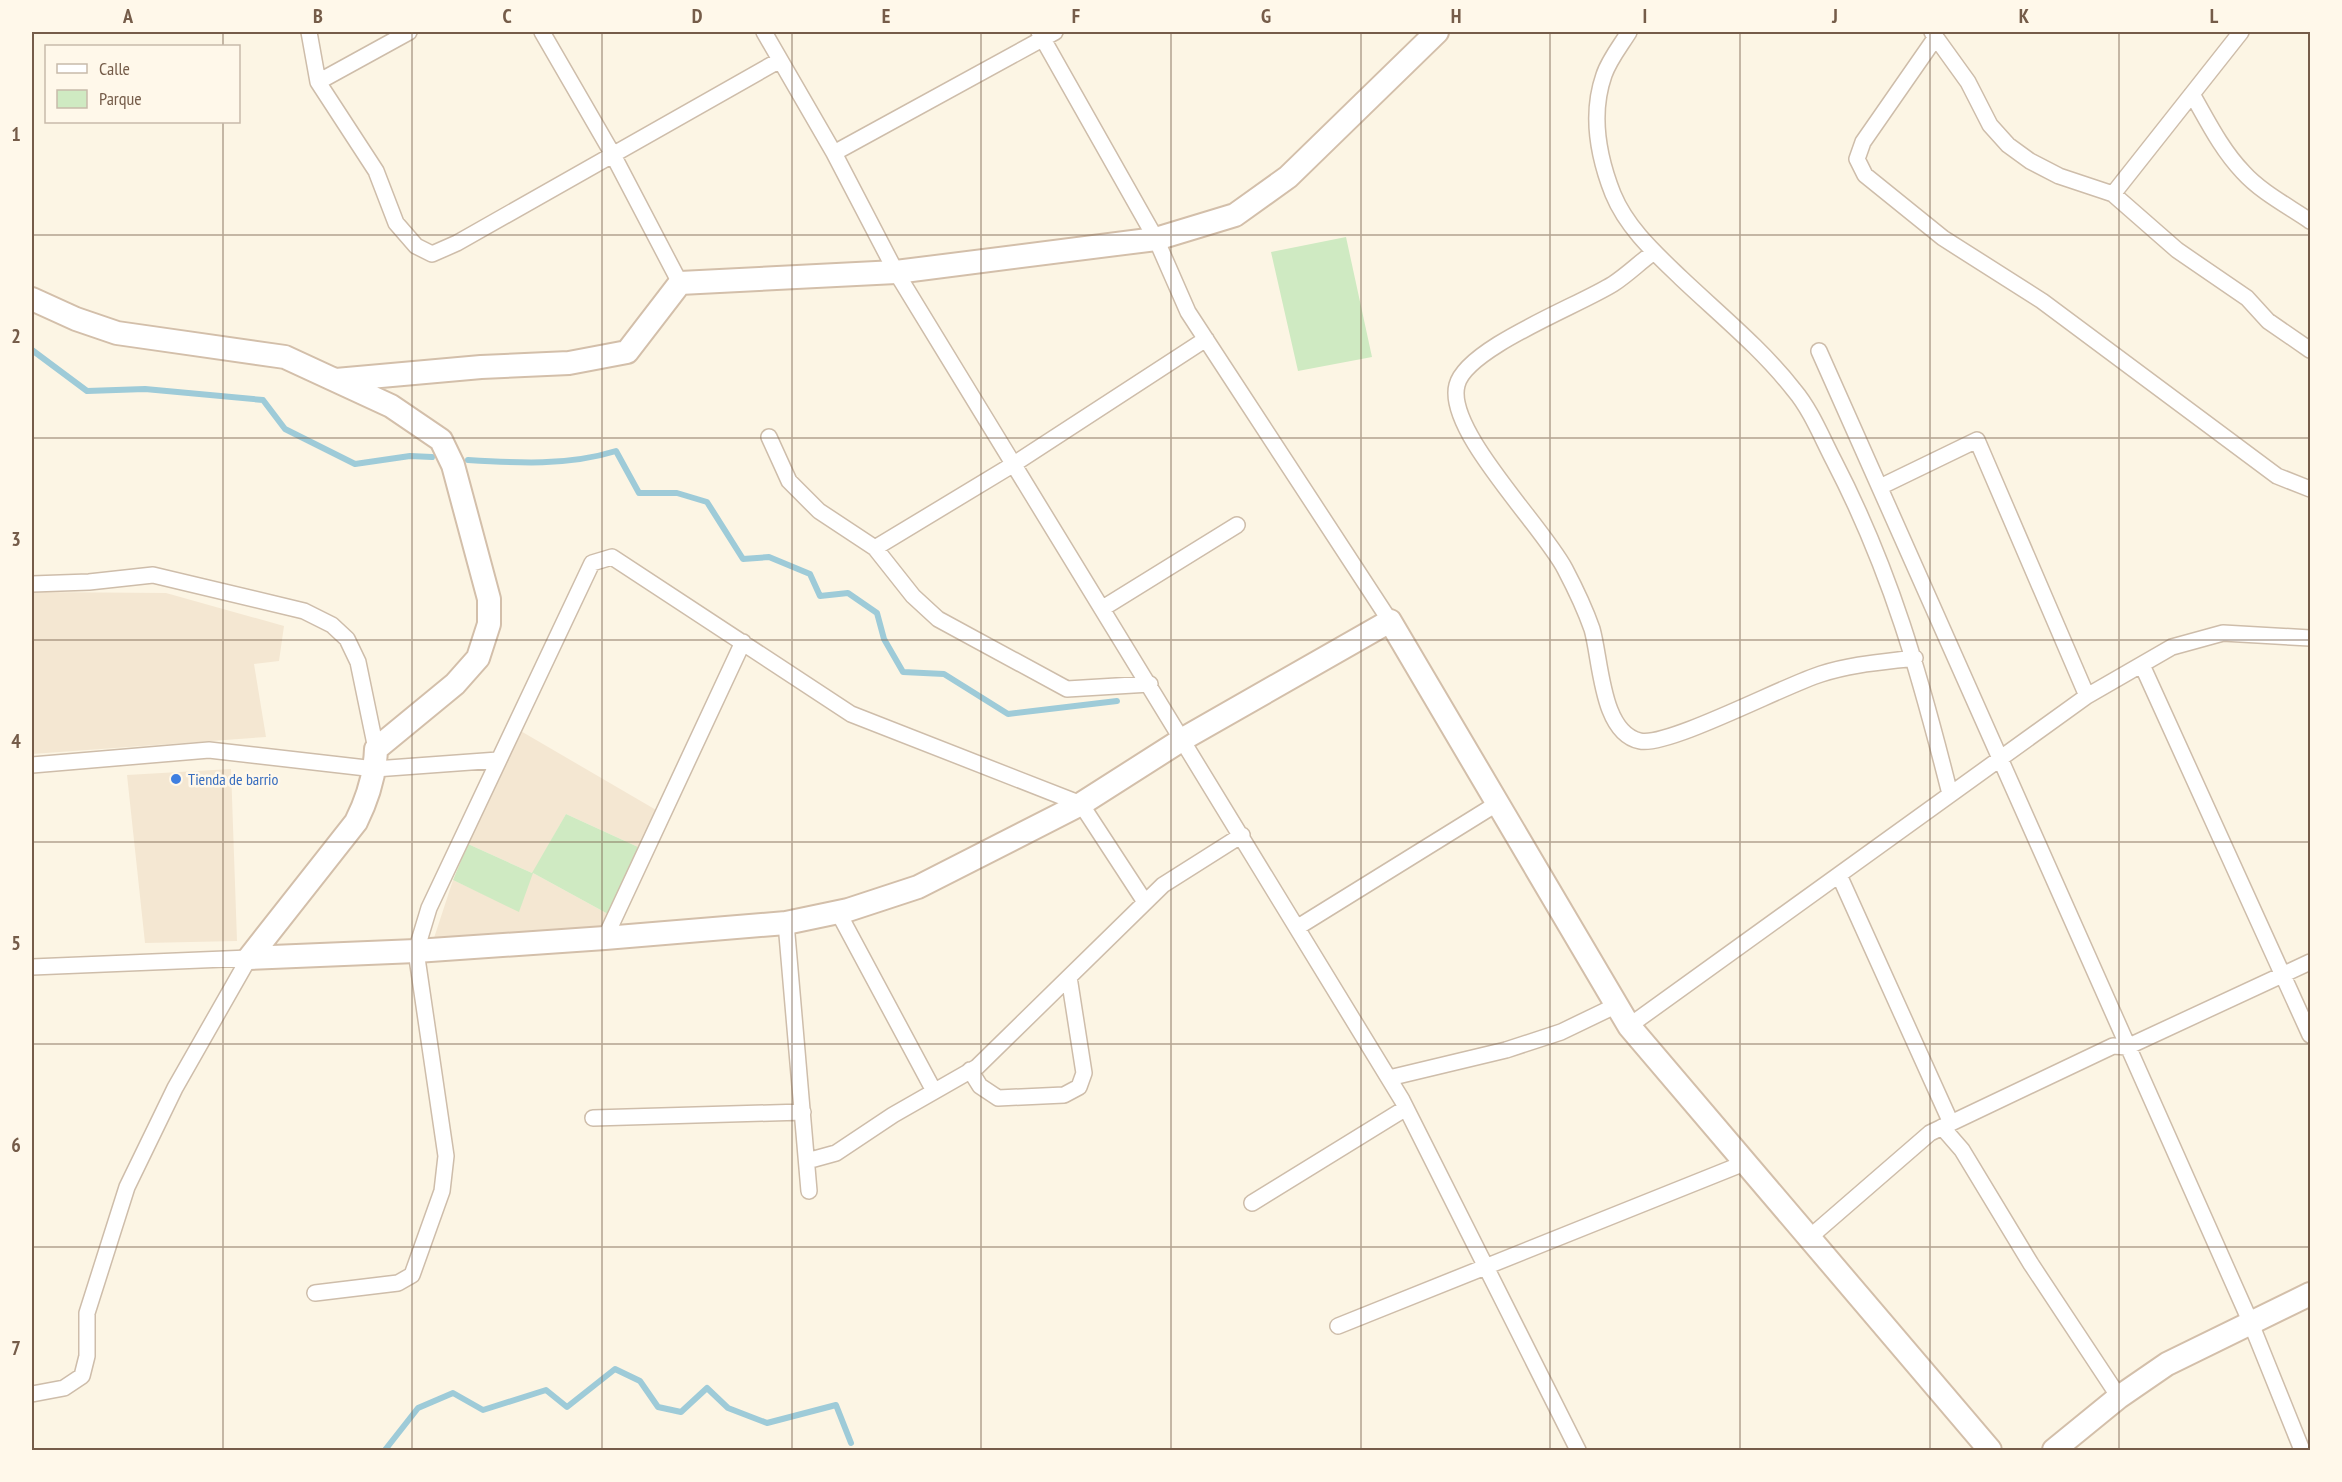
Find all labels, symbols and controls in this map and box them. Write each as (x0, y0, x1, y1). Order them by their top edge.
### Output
text: A (122, 3, 134, 29)
text: B (313, 3, 323, 29)
text: C (502, 3, 512, 29)
text: D (692, 3, 703, 29)
text: E (882, 3, 890, 29)
text: F (1072, 3, 1080, 29)
text: G (1261, 3, 1271, 29)
text: H (1451, 3, 1461, 29)
text: I (1643, 3, 1647, 29)
text: J (1831, 3, 1838, 29)
text: K (2019, 3, 2030, 29)
text: L (2210, 3, 2219, 29)
legend (45, 45, 240, 123)
text: Calle (99, 57, 130, 80)
text: Parque (99, 87, 142, 110)
text: 1 (11, 121, 21, 147)
text: 2 (11, 323, 21, 349)
text: 3 (11, 526, 21, 552)
text: 4 (11, 728, 21, 754)
place label: Tienda de barrio (188, 769, 278, 789)
marker: Tienda de barrio (169, 772, 183, 786)
text: 5 (11, 930, 21, 956)
text: 6 (11, 1132, 21, 1158)
text: 7 (11, 1335, 21, 1361)

